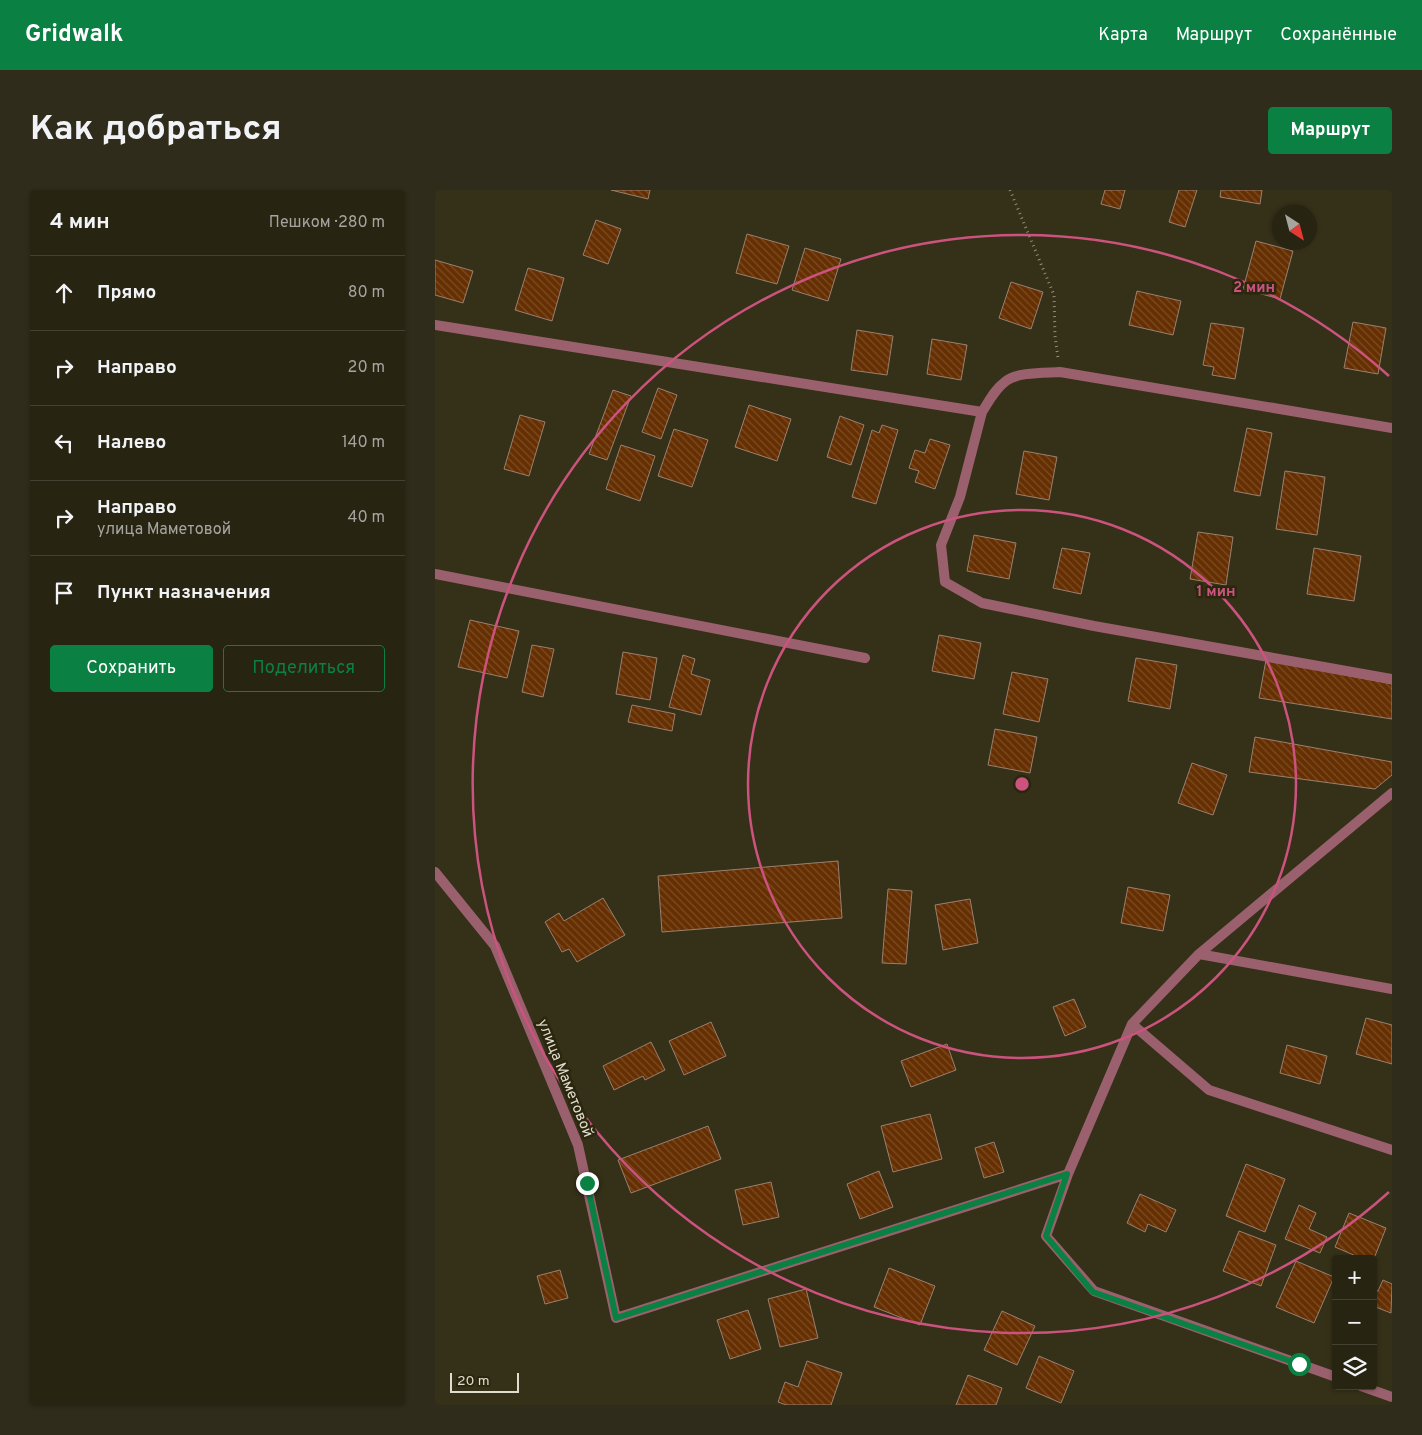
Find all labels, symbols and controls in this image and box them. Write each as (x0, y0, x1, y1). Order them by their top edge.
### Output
text: Gridwalk (25, 20, 123, 50)
text: Карта (1098, 24, 1148, 47)
text: Маршрут (1176, 24, 1252, 47)
text: Сохранённые (1280, 24, 1397, 47)
button: Маршрут (1268, 107, 1392, 154)
text: Как добраться (30, 108, 282, 152)
north arrow (1272, 205, 1317, 250)
text: 4 мин (50, 209, 110, 236)
text: Пешком · 280 m (269, 213, 385, 233)
icon: ahead (50, 279, 78, 307)
text: 2 мин (1233, 279, 1275, 298)
text: Прямо (97, 281, 156, 305)
text: 80 m (348, 283, 385, 303)
icon: right (50, 354, 78, 382)
text: Направо (97, 356, 177, 380)
text: 20 m (348, 358, 385, 378)
icon: left (50, 429, 78, 457)
text: Налево (97, 431, 166, 455)
text: 140 m (342, 433, 385, 453)
text: Направо (97, 496, 177, 520)
icon: right (50, 504, 78, 532)
text: 40 m (347, 508, 385, 528)
text: улица Маметовой (97, 520, 231, 540)
icon: arrive (50, 579, 78, 607)
text: Пункт назначения (97, 581, 271, 605)
text: 1 мин (1197, 583, 1235, 602)
button: Сохранить (50, 645, 213, 692)
button: Поделиться (223, 645, 385, 692)
centre of rings (1013, 775, 1031, 793)
street label: улица Маметовой (532, 1017, 597, 1140)
route end (576, 1172, 599, 1195)
map controls (1332, 1255, 1377, 1390)
button: + (1332, 1255, 1377, 1300)
button: − (1332, 1300, 1377, 1345)
button: layers (1332, 1345, 1377, 1390)
route start (1288, 1353, 1311, 1376)
scale bar (450, 1370, 519, 1393)
text: 20 m (457, 1373, 490, 1390)

